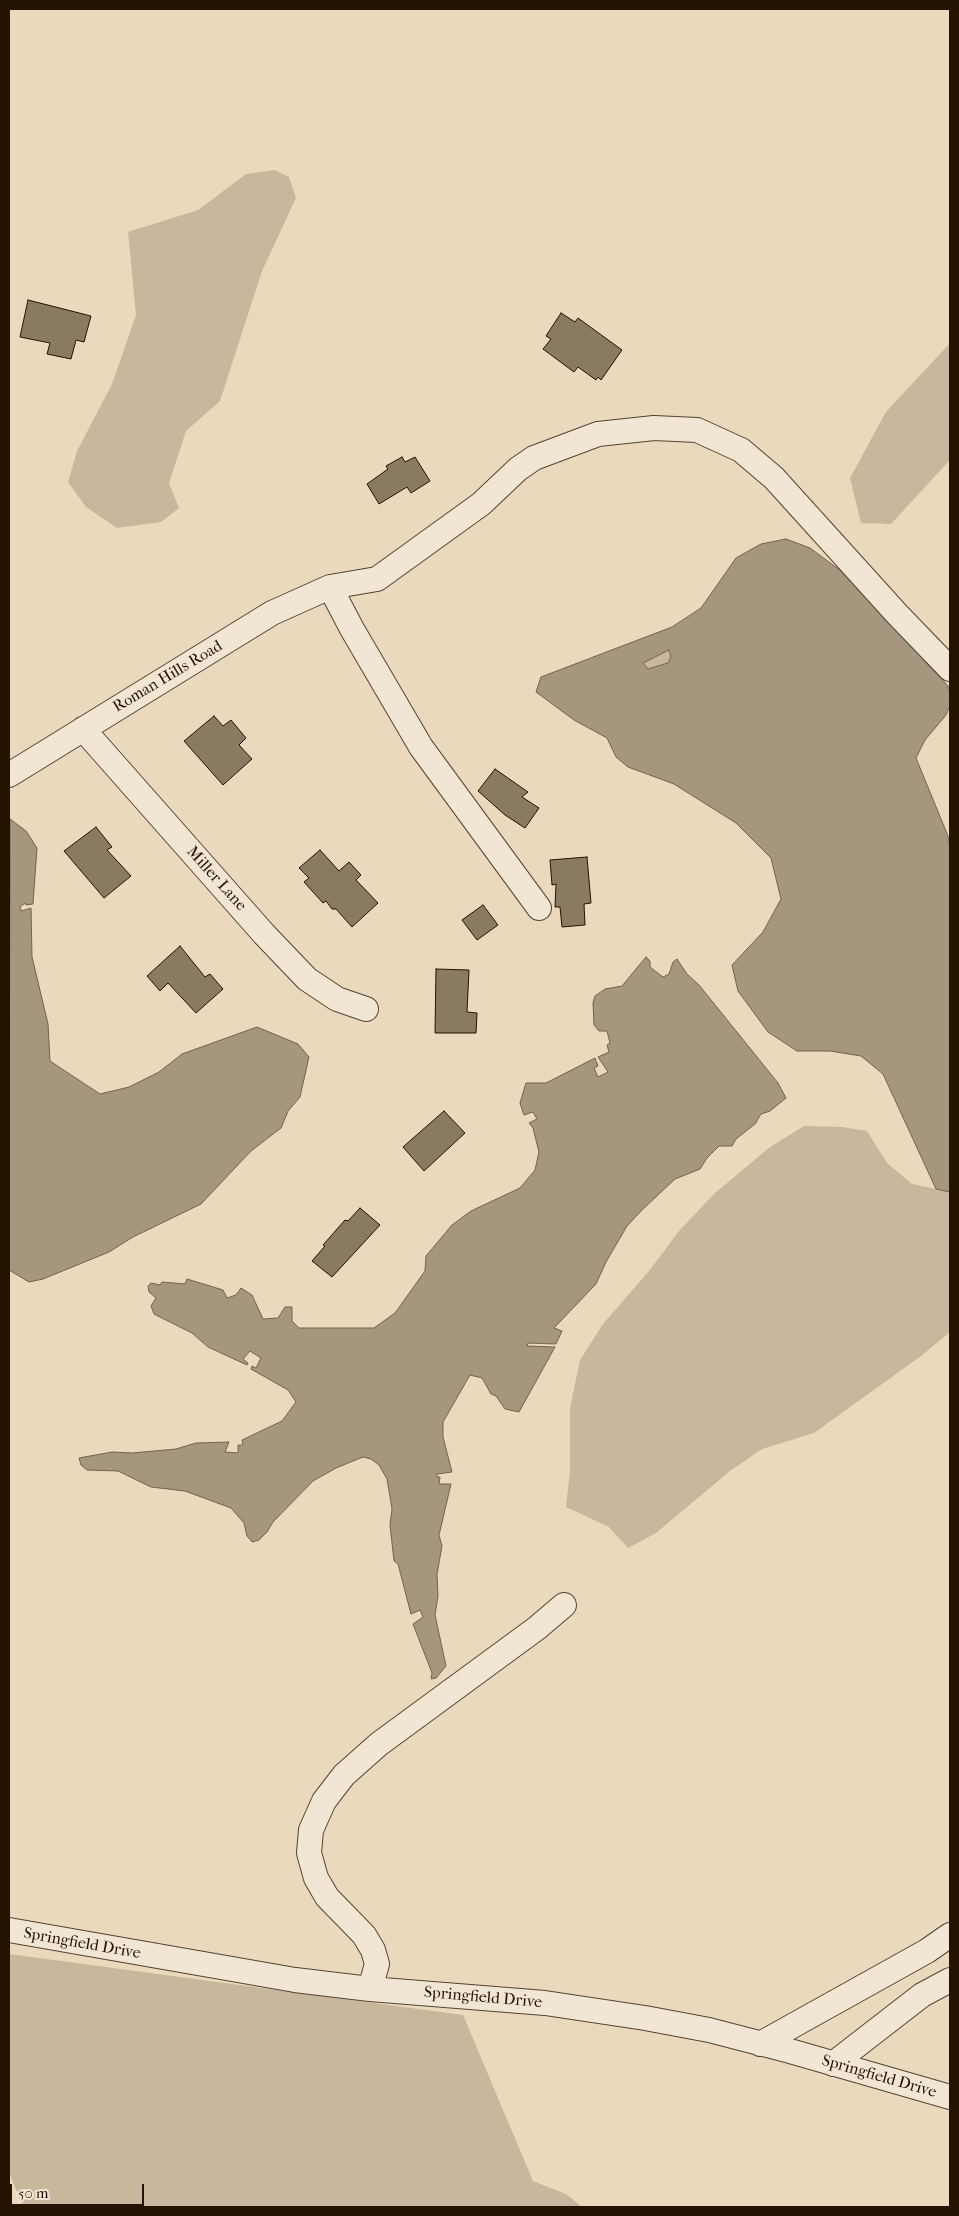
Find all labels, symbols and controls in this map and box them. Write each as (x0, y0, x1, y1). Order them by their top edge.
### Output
street label: Roman Hills Road (110, 637, 226, 717)
street label: Miller Lane (182, 843, 250, 915)
street label: Springfield Drive (22, 1924, 142, 1964)
street label: Springfield Drive (423, 1983, 543, 2013)
street label: Springfield Drive (819, 2051, 939, 2103)
scale bar (12, 2174, 146, 2206)
text: 50 m (18, 2184, 48, 2202)

